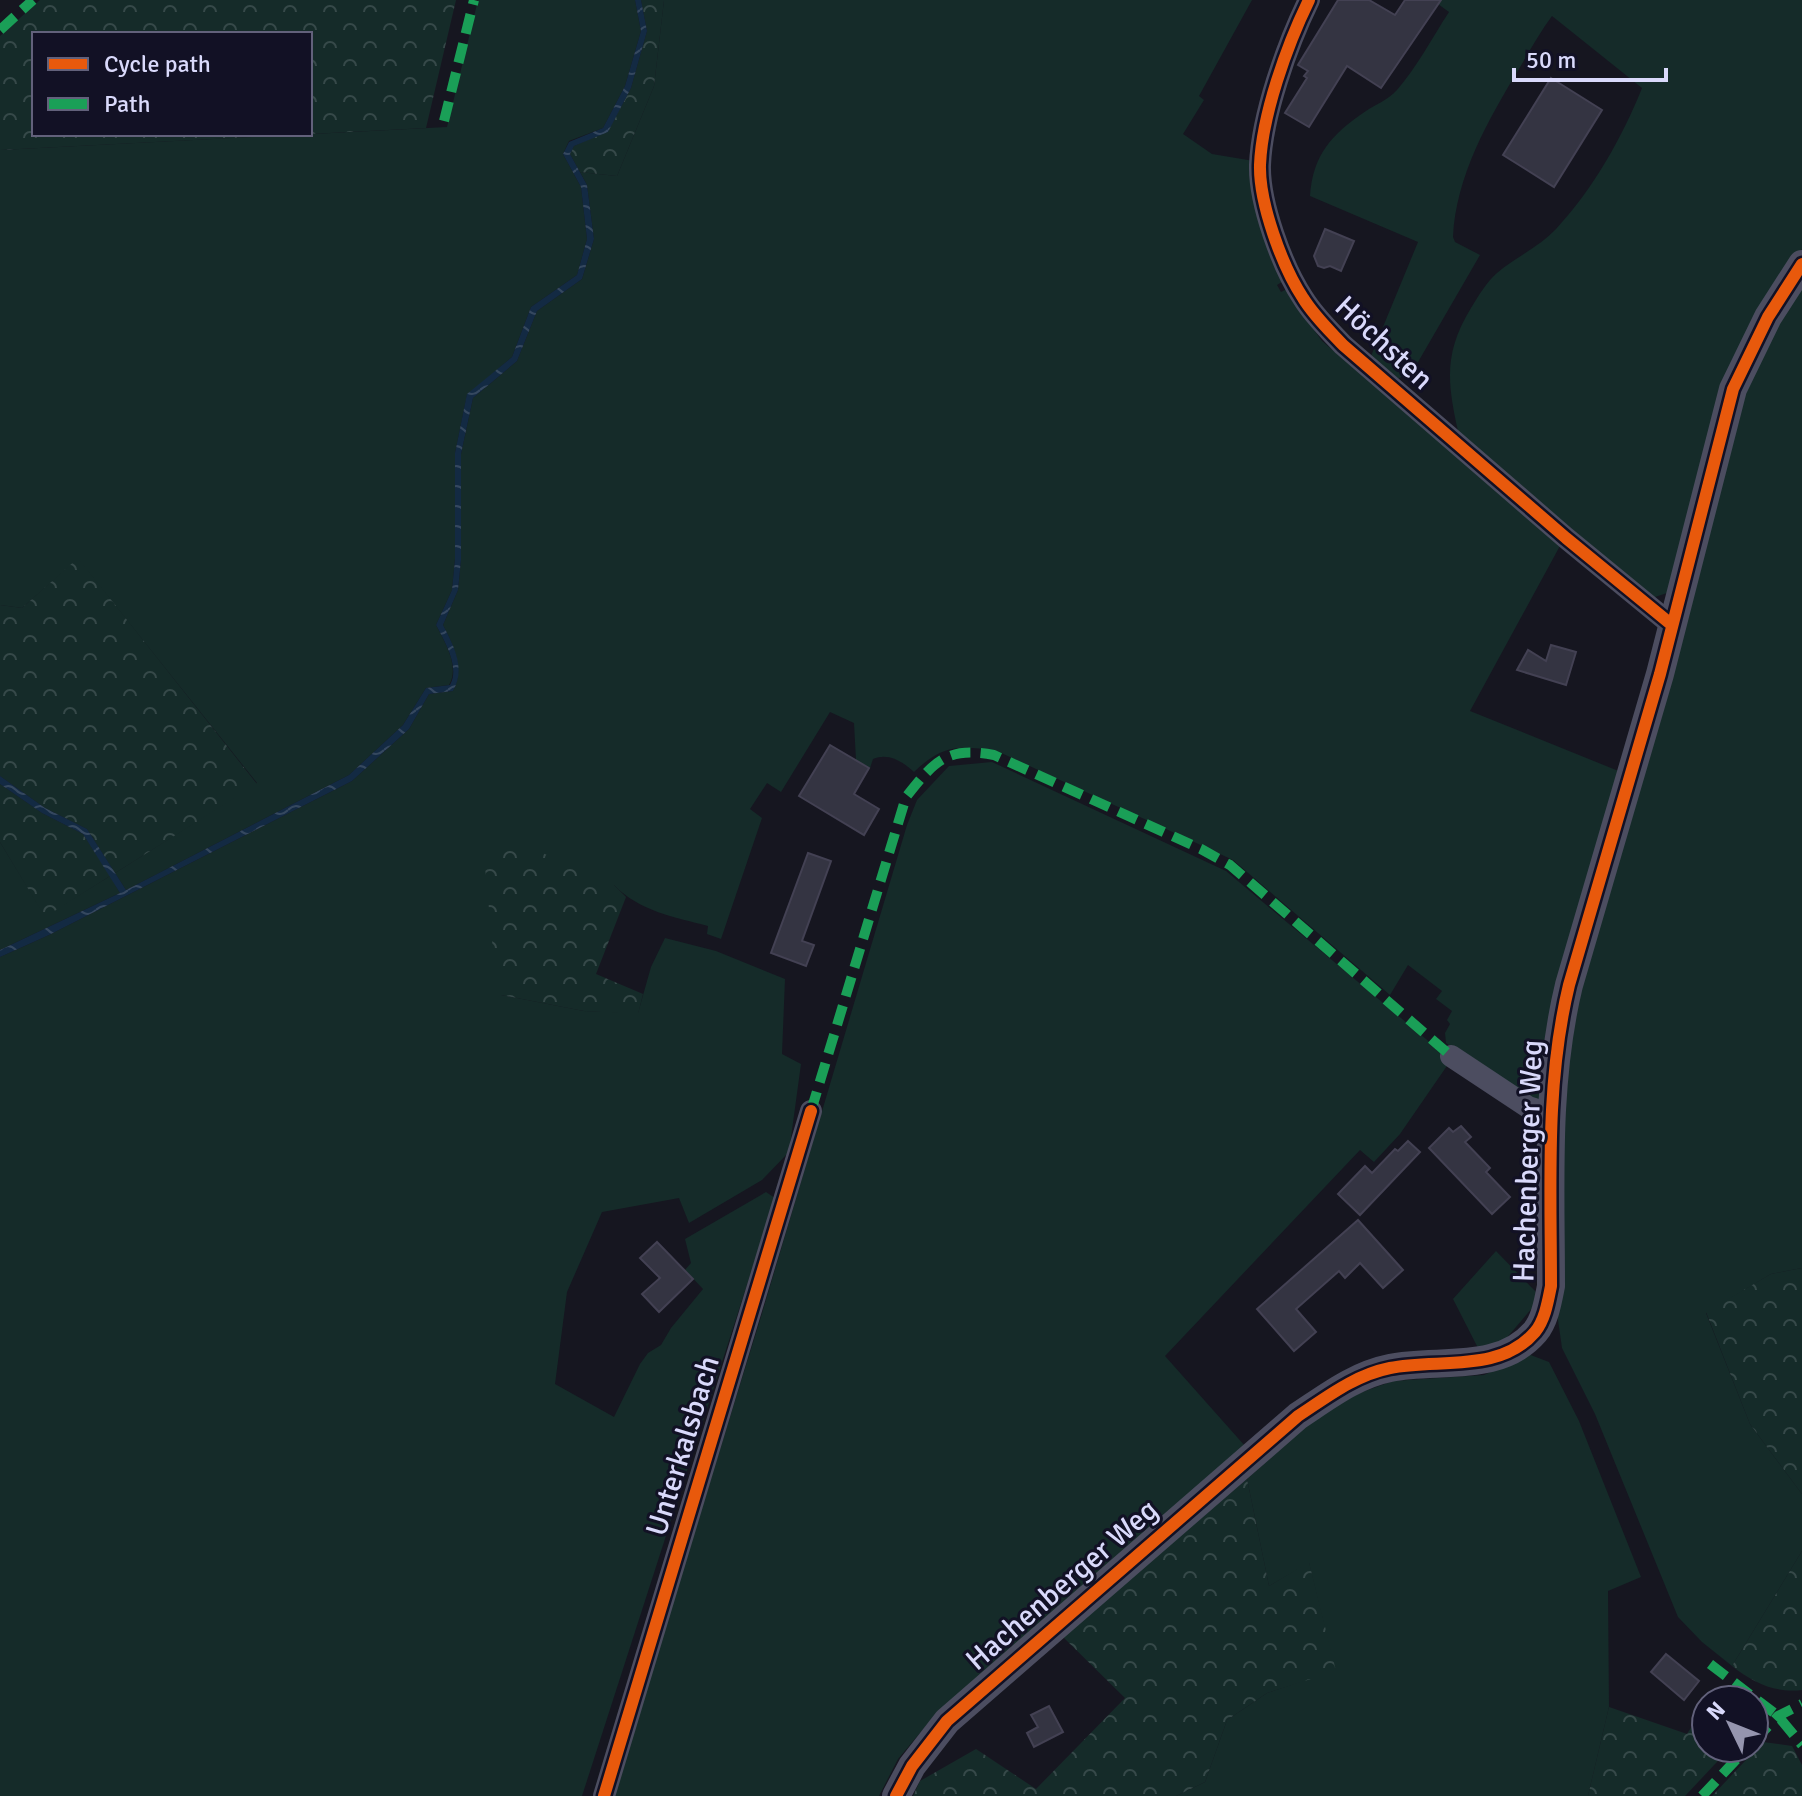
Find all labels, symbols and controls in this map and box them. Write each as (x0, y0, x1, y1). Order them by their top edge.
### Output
legend (32, 32, 312, 136)
scale bar (1514, 32, 1666, 82)
text: 50 m (1526, 45, 1576, 75)
text: Cycle path (104, 49, 211, 79)
text: Path (104, 89, 150, 119)
street label: Höchsten (1327, 288, 1441, 398)
street label: Hachenberger Weg (1505, 1039, 1551, 1283)
street label: Unterkalsbach (638, 1352, 728, 1540)
street label: Hachenberger Weg (958, 1492, 1166, 1678)
north arrow (1690, 1684, 1770, 1764)
text: N (1701, 1696, 1731, 1726)

